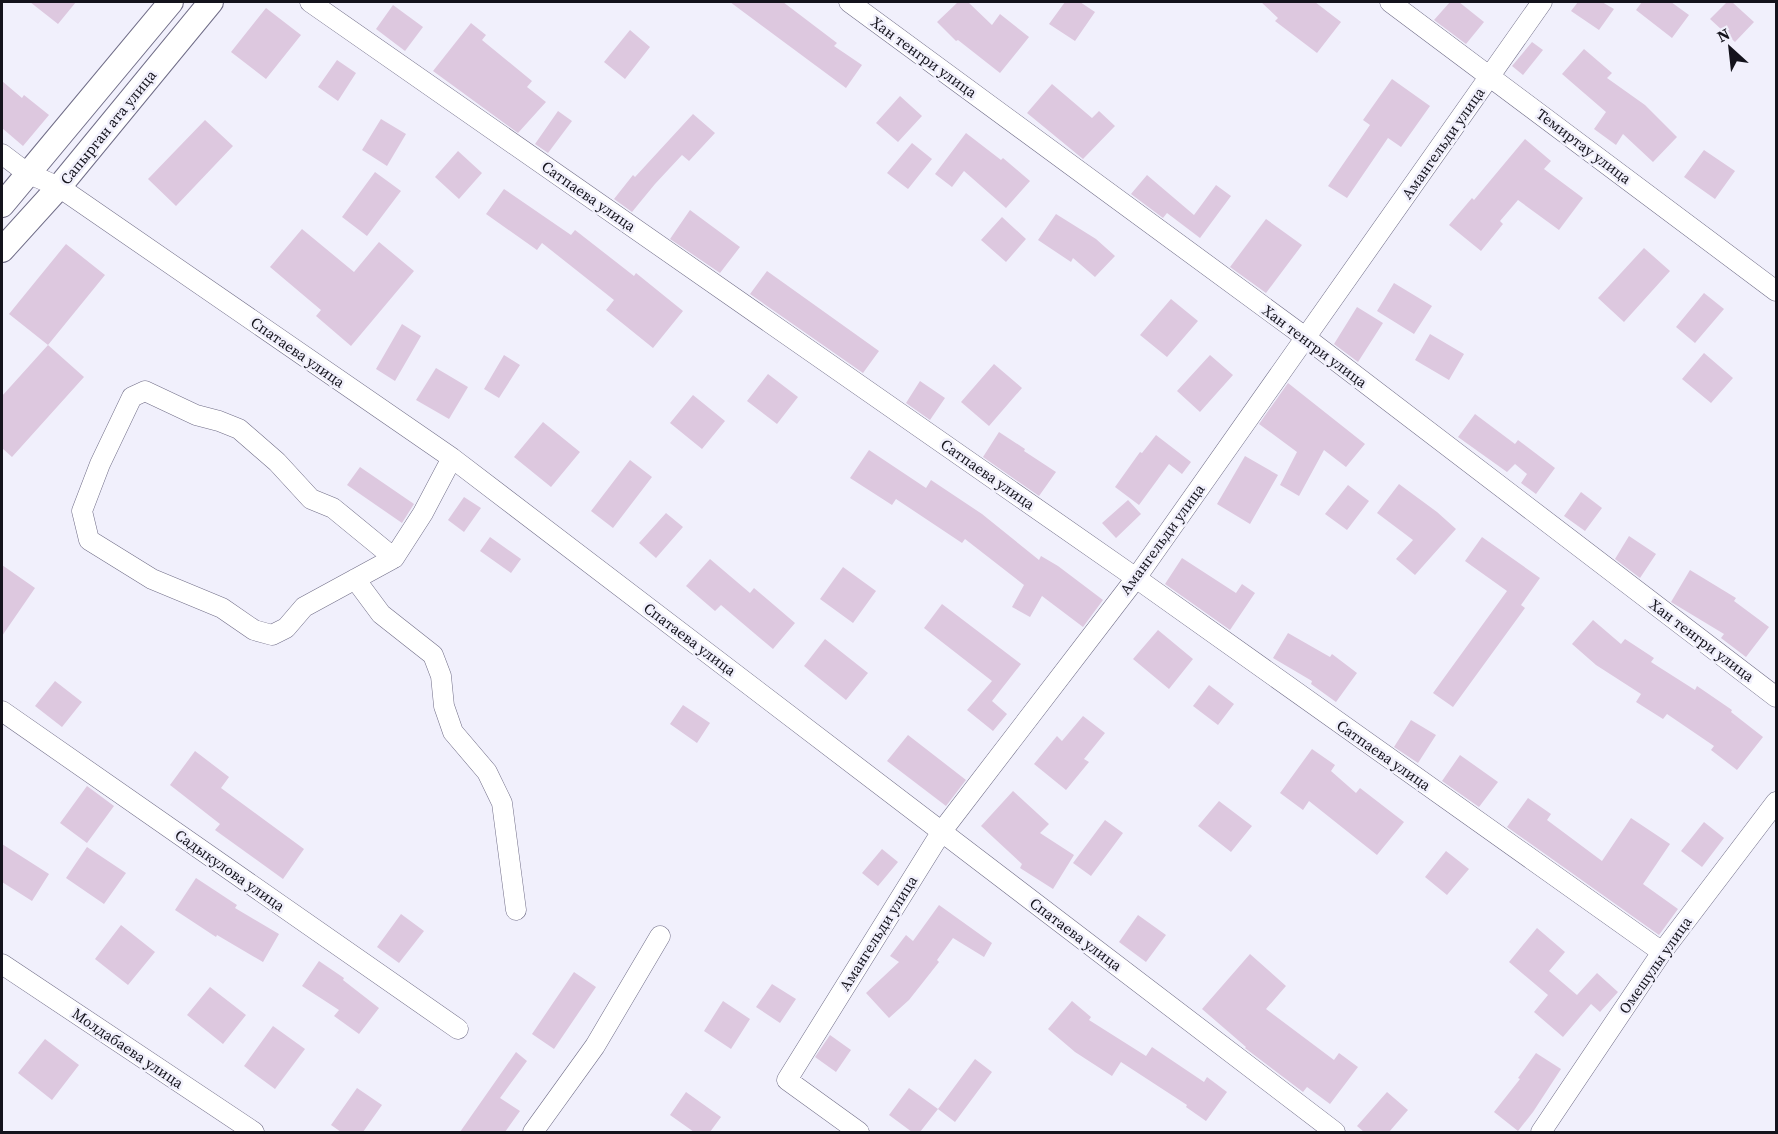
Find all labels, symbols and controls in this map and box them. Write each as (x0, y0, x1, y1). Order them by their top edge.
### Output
street label: Хан тенгри улица (867, 11, 981, 103)
north arrow (1700, 18, 1760, 78)
text: N (1713, 22, 1734, 47)
street label: Сапырган ата улица (55, 65, 161, 189)
street label: Амангельди улица (1396, 82, 1490, 203)
street label: Темиртау улица (1532, 103, 1636, 189)
street label: Сатпаева улица (538, 156, 641, 236)
street label: Хан тенгри улица (1258, 300, 1372, 393)
street label: Спатаева улица (247, 312, 350, 392)
street label: Сатпаева улица (937, 434, 1040, 514)
street label: Амангельди улица (1115, 479, 1210, 599)
street label: Хан тенгри улица (1645, 594, 1759, 687)
street label: Спатаева улица (640, 597, 741, 681)
street label: Сатпаева улица (1333, 715, 1436, 795)
street label: Садыкулова улица (171, 824, 290, 916)
street label: Амангельди улица (834, 871, 922, 995)
street label: Спатаева улица (1026, 892, 1127, 976)
street label: Омешулы улица (1614, 912, 1697, 1018)
street label: Молдабаева улица (68, 1003, 188, 1093)

